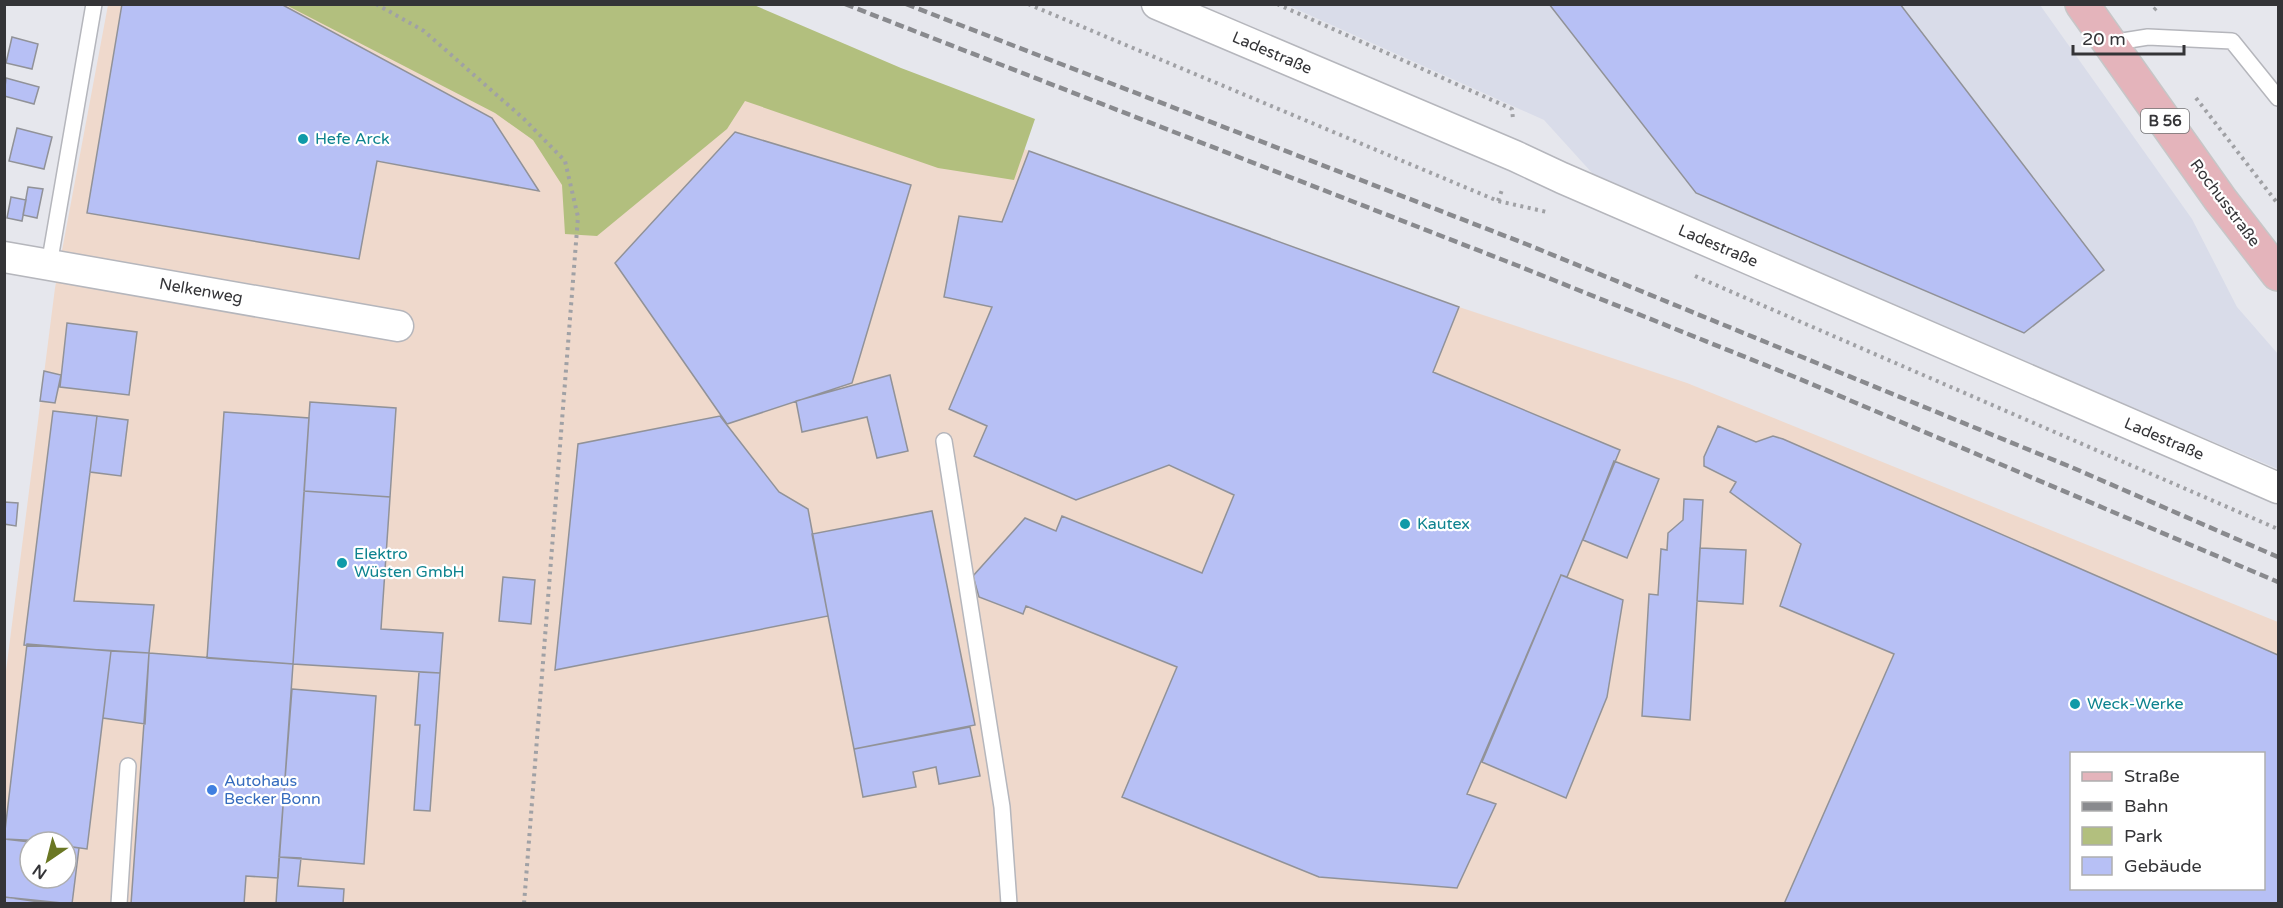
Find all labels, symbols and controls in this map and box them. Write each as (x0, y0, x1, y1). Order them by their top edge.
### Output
scale bar (2073, 18, 2184, 56)
street label: Ladestraße (1229, 27, 1315, 79)
text: 20 m (2082, 28, 2126, 50)
road number: B 56 (2141, 109, 2189, 133)
place label: Hefe Arck (315, 129, 390, 149)
marker: Hefe Arck (296, 132, 310, 146)
street label: Rochusstraße (2186, 155, 2264, 251)
street label: Ladestraße (1675, 220, 1761, 272)
street label: Nelkenweg (158, 274, 244, 308)
street label: Ladestraße (2121, 413, 2207, 465)
place label: Kautex (1417, 514, 1470, 534)
marker: Kautex (1398, 517, 1412, 531)
place label: Elektro Wüsten GmbH (354, 544, 465, 582)
marker: Elektro Wüsten GmbH (335, 556, 349, 570)
place label: Weck-Werke (2087, 694, 2184, 714)
marker: Weck-Werke (2068, 697, 2082, 711)
legend (2070, 752, 2265, 890)
text: Straße (2124, 765, 2180, 787)
place label: Autohaus Becker Bonn (224, 771, 321, 809)
marker: Autohaus Becker Bonn (205, 783, 219, 797)
text: Bahn (2124, 795, 2169, 817)
text: Park (2124, 825, 2163, 847)
north arrow (18, 830, 78, 890)
text: Gebäude (2124, 855, 2202, 877)
text: N (29, 860, 51, 883)

